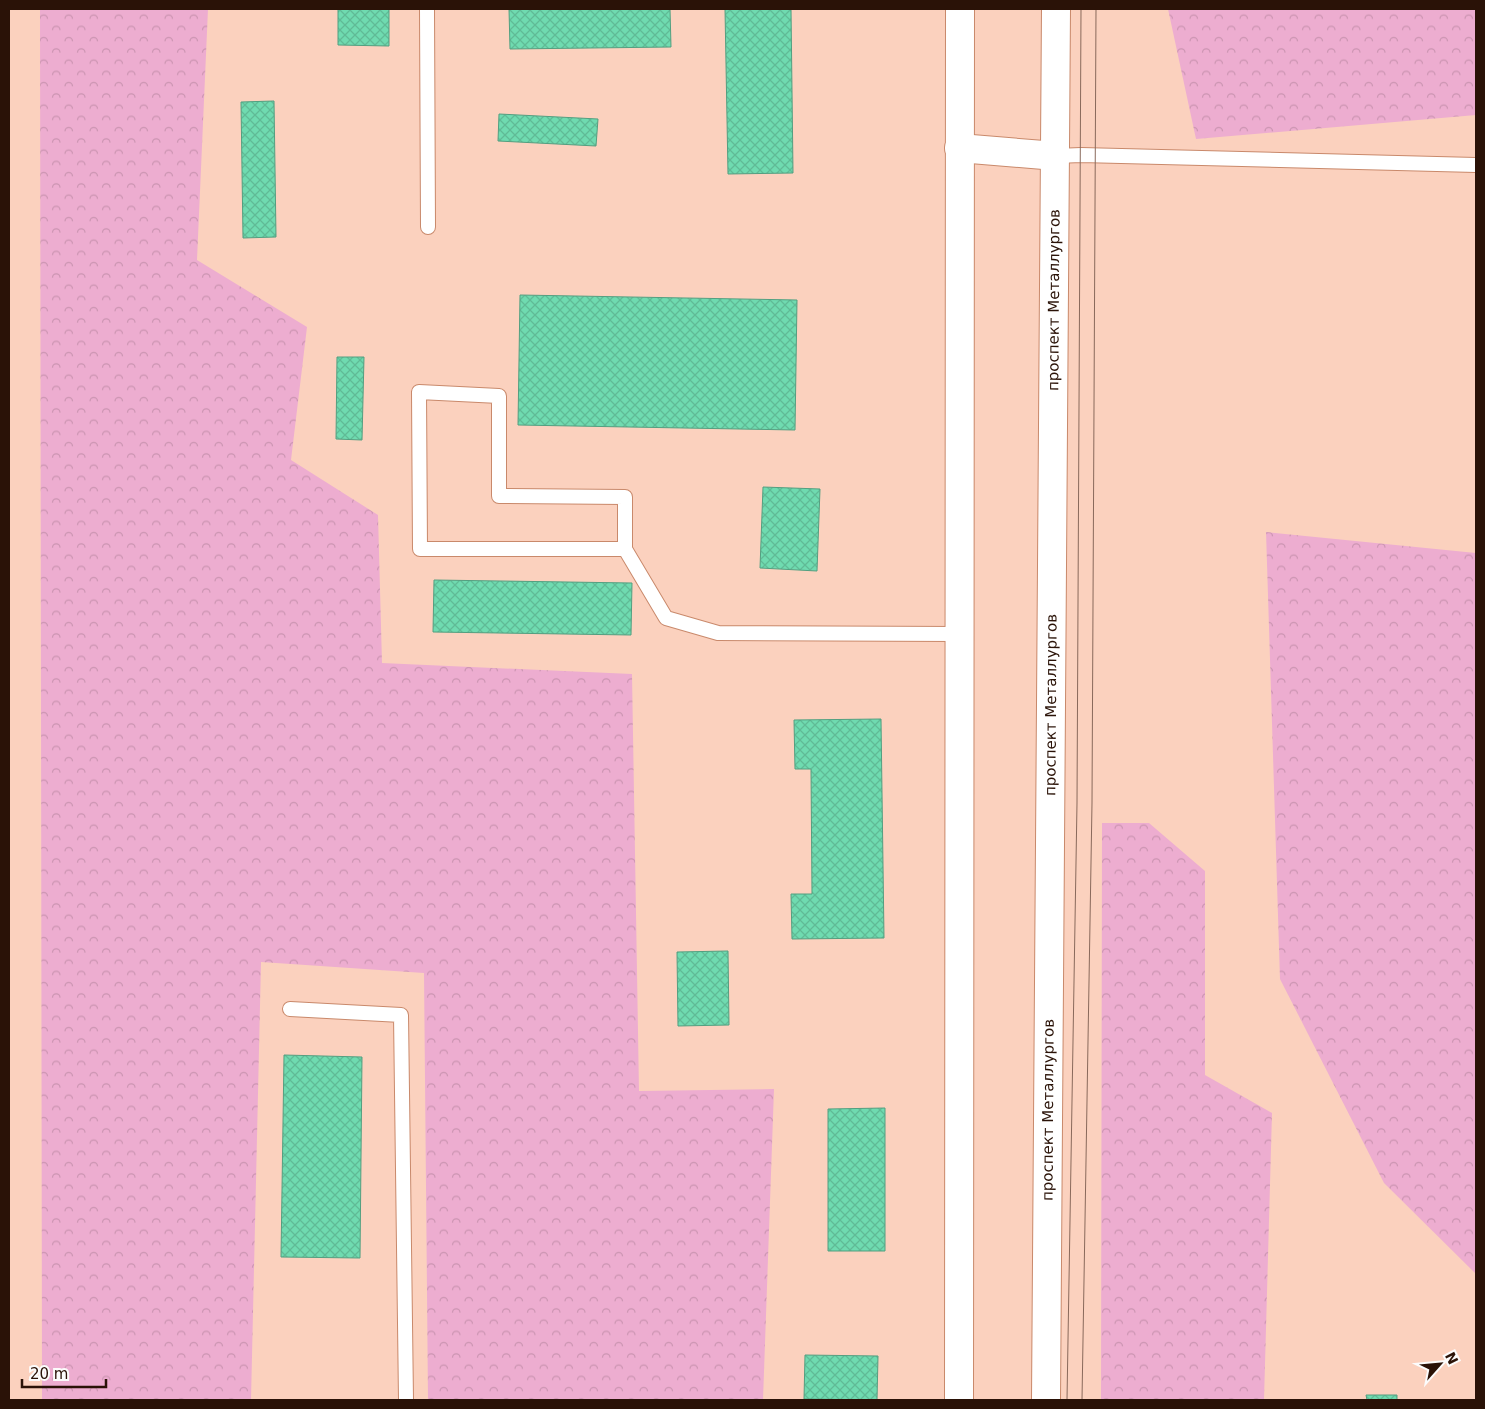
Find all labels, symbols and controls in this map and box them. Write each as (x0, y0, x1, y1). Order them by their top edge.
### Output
street label: проспект Металлургов (1044, 209, 1064, 391)
street label: проспект Металлургов (1041, 614, 1061, 796)
street label: проспект Металлургов (1038, 1019, 1058, 1201)
north arrow (1415, 1339, 1465, 1389)
text: N (1442, 1349, 1461, 1367)
scale bar (22, 1356, 106, 1388)
text: 20 m (30, 1365, 68, 1383)

